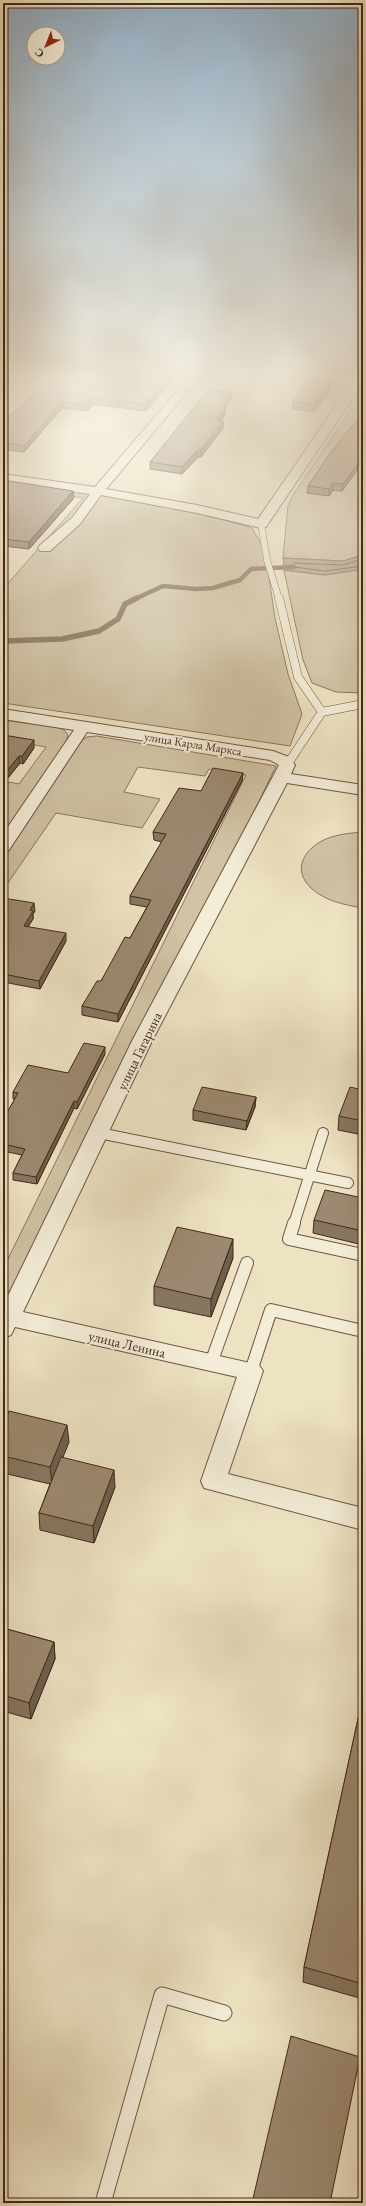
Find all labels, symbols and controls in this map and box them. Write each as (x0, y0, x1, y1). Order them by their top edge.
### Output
north arrow (26, 26, 66, 66)
text: С (31, 45, 47, 61)
street label: улица Карла Маркса (143, 728, 243, 760)
street label: улица Гагарина (112, 1009, 166, 1093)
street label: улица Ленина (87, 1326, 168, 1362)

